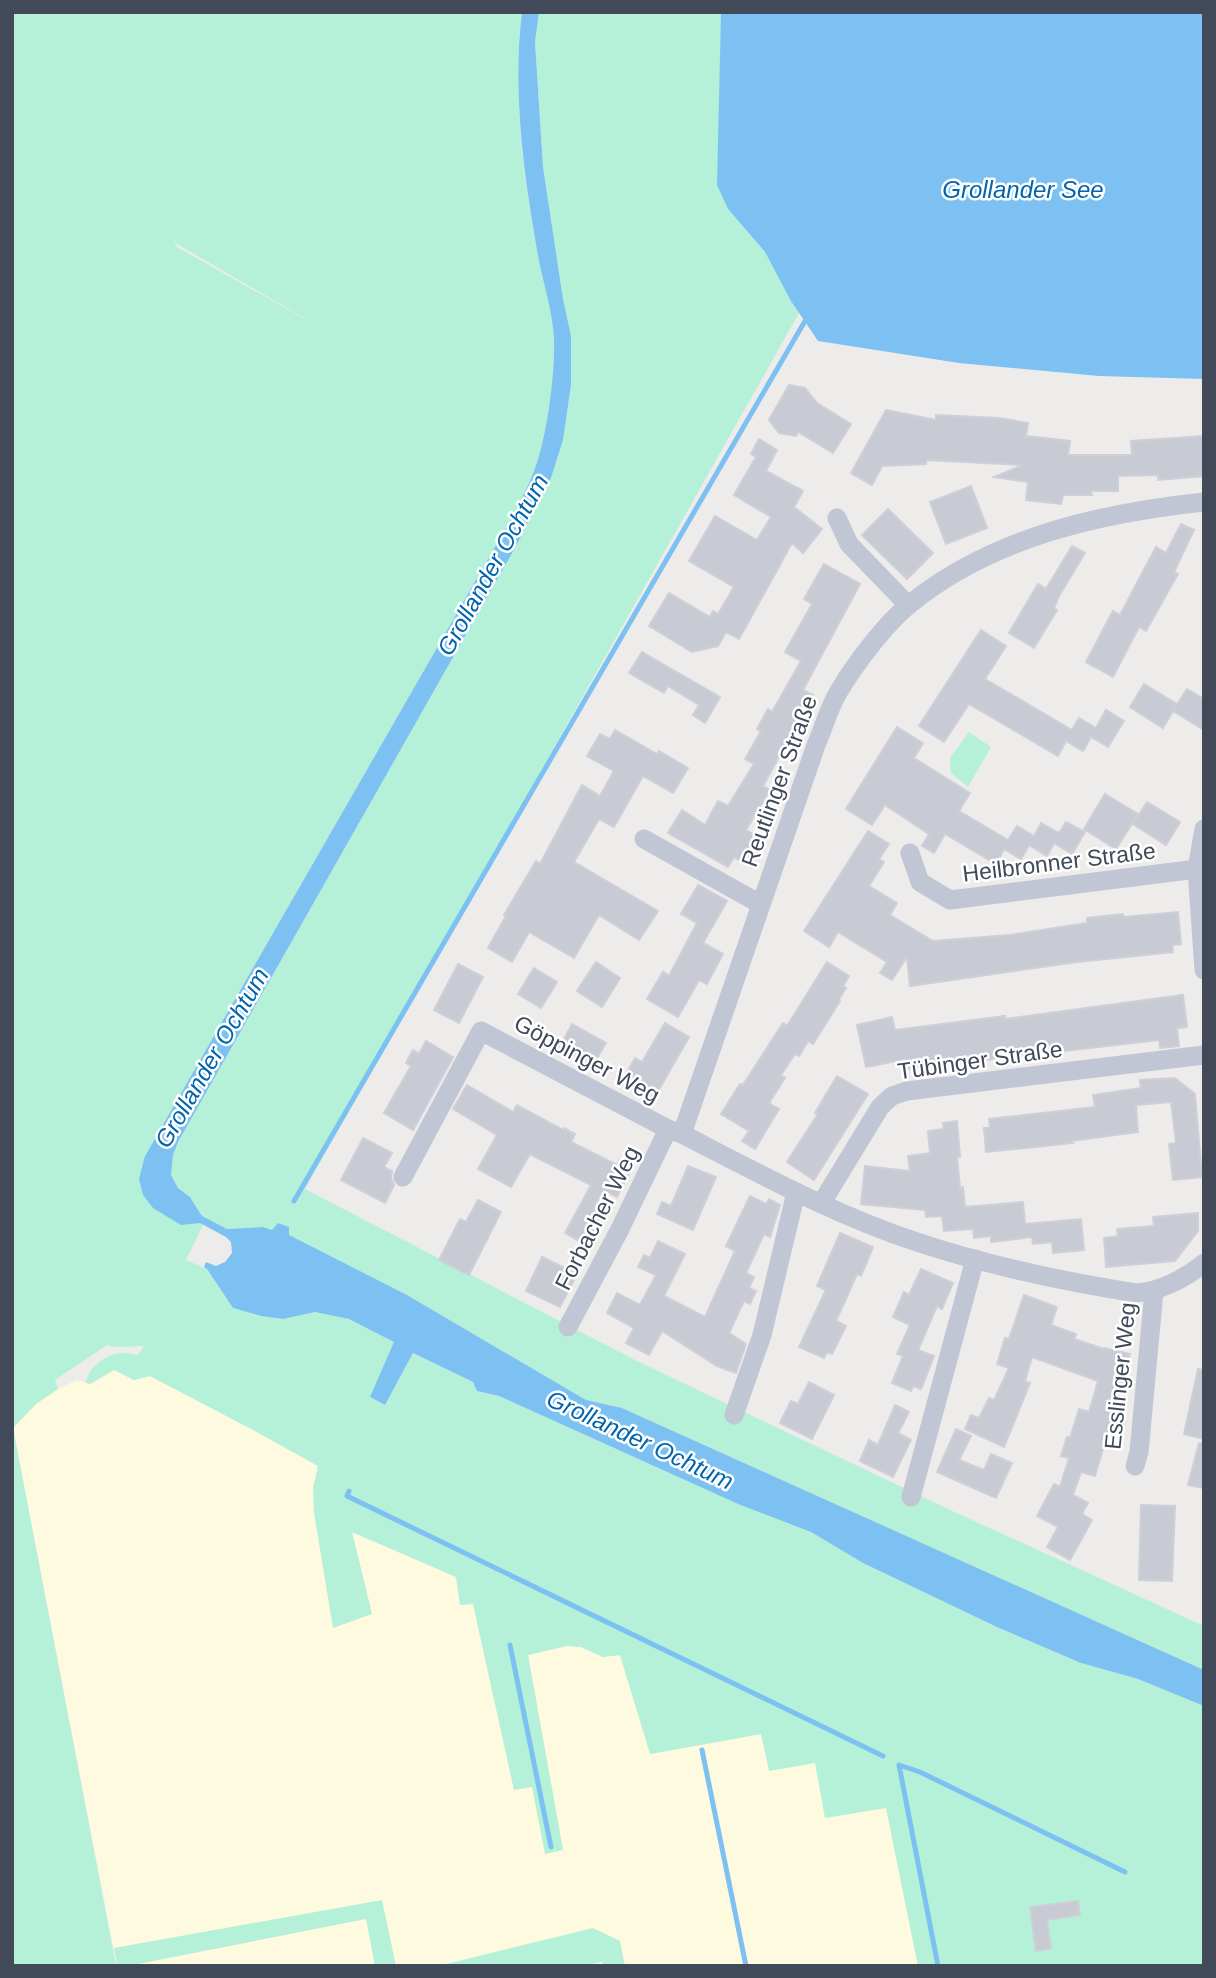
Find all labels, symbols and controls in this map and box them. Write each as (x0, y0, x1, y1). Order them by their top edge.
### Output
water label: Grollander See (942, 176, 1104, 203)
water label: Grollander Ochtum (432, 470, 554, 660)
street label: Reutlinger Straße (736, 692, 822, 870)
street label: Heilbronner Straße (961, 837, 1157, 887)
water label: Grollander Ochtum (149, 963, 274, 1152)
street label: Göppinger Weg (510, 1010, 664, 1108)
street label: Tübinger Straße (896, 1036, 1064, 1084)
street label: Forbacher Weg (550, 1142, 644, 1294)
street label: Esslinger Weg (1099, 1301, 1141, 1451)
water label: Grollander Ochtum (543, 1384, 738, 1495)

